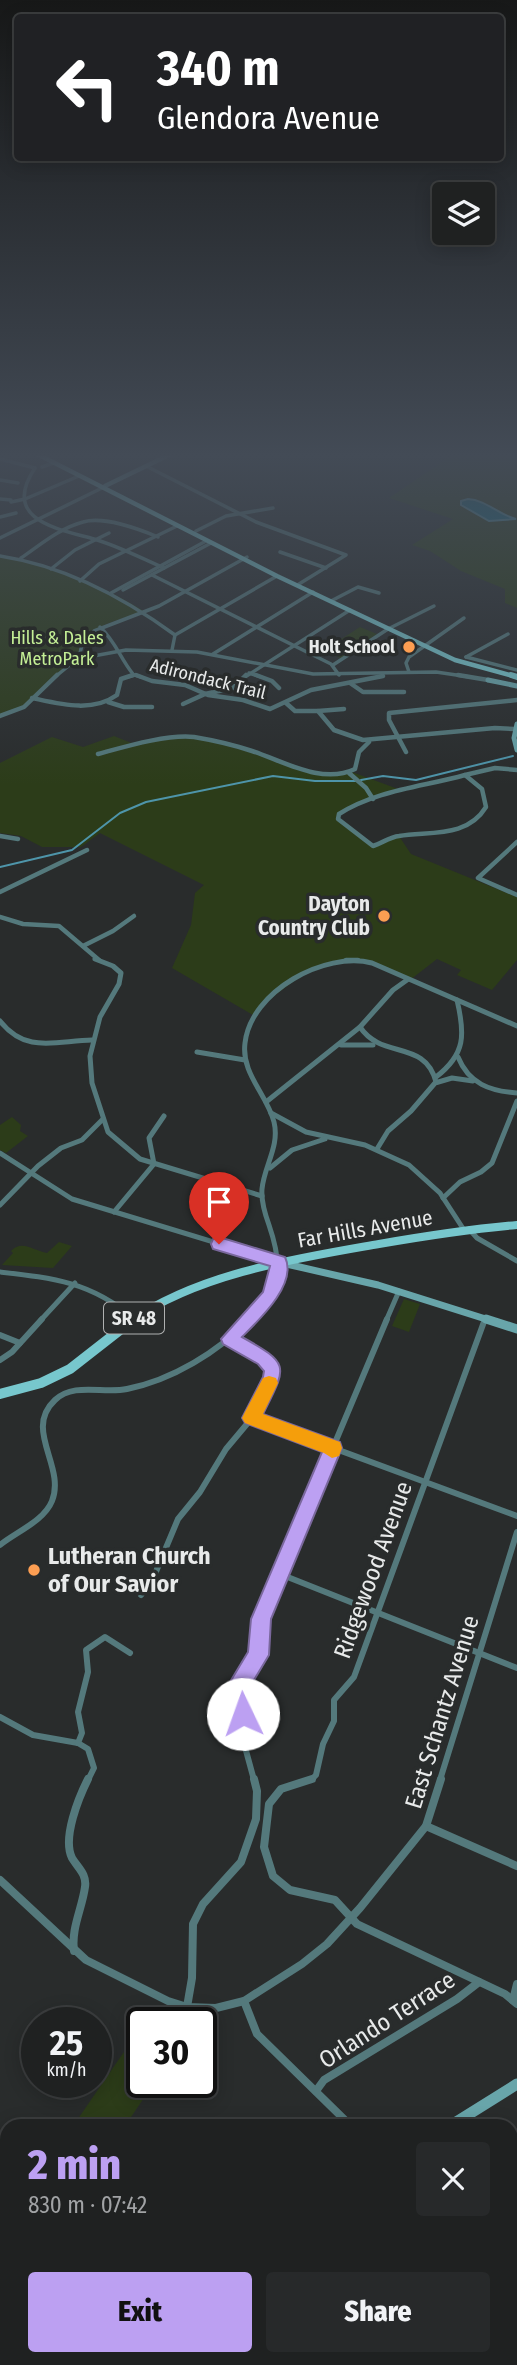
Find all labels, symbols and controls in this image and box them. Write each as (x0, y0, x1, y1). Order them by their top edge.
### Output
text: 340 m (157, 39, 280, 98)
icon: left (42, 42, 133, 133)
text: Glendora Avenue (157, 99, 380, 137)
map controls (432, 182, 495, 245)
button: layers (432, 182, 495, 245)
park label: Hills & Dales MetroPark (10, 627, 104, 670)
place label: Holt School (309, 636, 395, 658)
marker: Holt School (401, 639, 417, 655)
street label: Adirondack Trail (148, 654, 269, 704)
place label: Dayton Country Club (258, 891, 370, 941)
marker: Dayton Country Club (376, 908, 392, 924)
pin (189, 1172, 249, 1244)
icon: arrive (200, 1183, 238, 1221)
street label: Far Hills Avenue (295, 1204, 435, 1254)
road number: SR 48 (104, 1302, 164, 1334)
street label: Ridgewood Avenue (328, 1478, 418, 1662)
place label: Lutheran Church of Our Savior (48, 1542, 211, 1598)
marker: Lutheran Church of Our Savior (26, 1562, 42, 1578)
street label: East Schantz Avenue (399, 1612, 485, 1812)
position arrow (206, 1677, 280, 1751)
street label: Orlando Terrace (314, 1966, 460, 2074)
speed limit sign: 30 (126, 2007, 217, 2098)
text: 25 (50, 2022, 83, 2064)
text: km/h (46, 2059, 87, 2081)
text: 2 min (28, 2140, 121, 2190)
button: close (416, 2142, 490, 2216)
text: 830 m · 07:42 (28, 2191, 147, 2219)
button: Exit (28, 2272, 252, 2352)
button: Share (266, 2272, 490, 2352)

